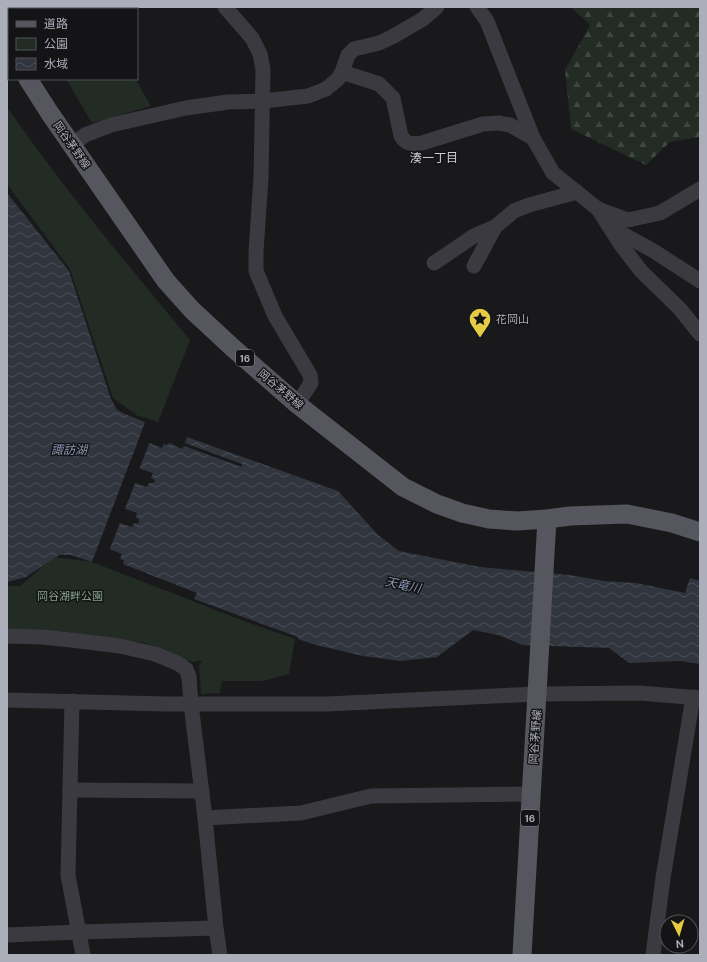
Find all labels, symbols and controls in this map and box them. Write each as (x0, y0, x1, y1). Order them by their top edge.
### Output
legend (8, 8, 138, 80)
text: 道路 (44, 16, 68, 32)
text: 公園 (44, 36, 68, 52)
text: 水域 (44, 56, 68, 72)
street label: 岡谷茅野線 (50, 118, 94, 172)
district label: 湊一丁目 (410, 150, 458, 166)
place icon: 花岡山 (467, 306, 493, 339)
place label: 花岡山 (496, 312, 529, 326)
road number: 16 (236, 350, 254, 366)
street label: 岡谷茅野線 (255, 366, 307, 412)
water label: 諏訪湖 (51, 442, 89, 458)
water label: 天竜川 (384, 573, 424, 597)
park label: 岡谷湖畔公園 (37, 589, 103, 603)
street label: 岡谷茅野線 (526, 709, 544, 765)
road number: 16 (521, 810, 539, 826)
north arrow (659, 914, 699, 954)
text: N (675, 937, 684, 951)

